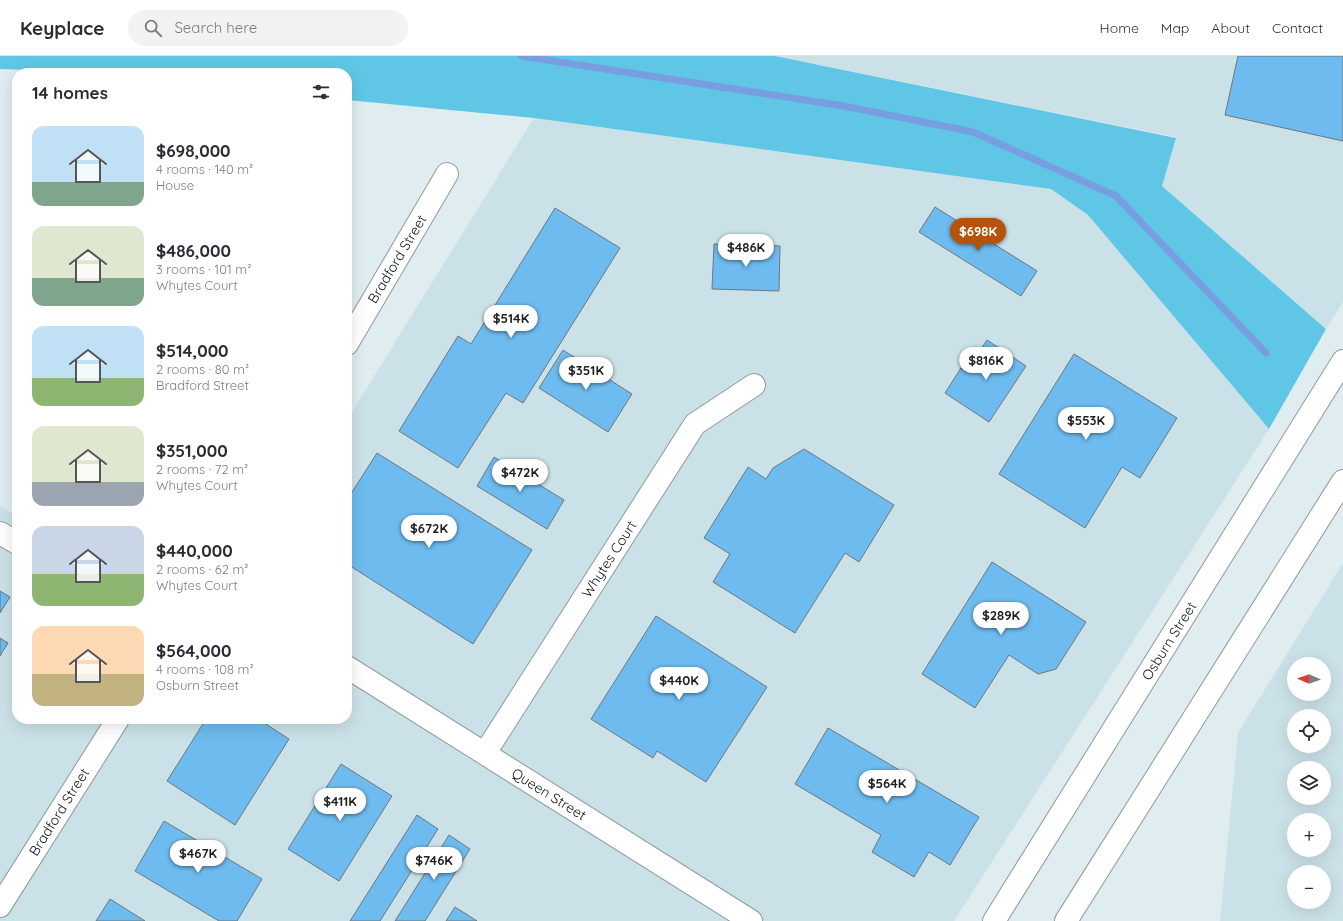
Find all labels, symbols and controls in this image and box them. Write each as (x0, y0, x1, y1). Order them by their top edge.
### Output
search box (128, 10, 408, 46)
text: Keyplace (20, 16, 104, 40)
icon: search (142, 17, 164, 39)
text: Search here (174, 18, 257, 37)
text: Home (1100, 19, 1139, 37)
text: Map (1161, 19, 1189, 37)
text: About (1211, 19, 1250, 37)
text: Contact (1272, 19, 1323, 37)
icon: filters (310, 81, 332, 103)
text: 14 homes (32, 82, 108, 103)
text: $698,000 (156, 140, 231, 161)
icon: home (64, 142, 112, 190)
text: 4 rooms · 140 m² (156, 161, 253, 177)
text: House (156, 177, 194, 193)
street label: Bradford Street (364, 211, 431, 306)
pin: $698K (950, 218, 1006, 252)
text: $698K (959, 223, 997, 239)
pin: $486K (718, 234, 774, 268)
text: $486K (727, 239, 765, 255)
text: $486,000 (156, 240, 231, 261)
icon: home (64, 242, 112, 290)
text: 3 rooms · 101 m² (156, 261, 251, 277)
text: Whytes Court (156, 277, 238, 293)
pin: $514K (483, 305, 539, 339)
text: $514K (493, 310, 529, 326)
text: $514,000 (156, 340, 229, 361)
icon: home (64, 342, 112, 390)
pin: $816K (958, 347, 1014, 381)
text: $816K (968, 352, 1004, 368)
pin: $351K (558, 357, 614, 391)
text: 2 rooms · 80 m² (156, 361, 249, 377)
text: $351K (568, 362, 604, 378)
text: Bradford Street (156, 377, 249, 393)
pin: $553K (1058, 407, 1114, 441)
text: $553K (1067, 412, 1105, 428)
text: $351,000 (156, 440, 228, 461)
icon: home (64, 442, 112, 490)
pin: $472K (492, 459, 548, 493)
text: 2 rooms · 72 m² (156, 461, 248, 477)
text: $472K (501, 464, 539, 480)
text: Whytes Court (156, 477, 238, 493)
pin: $672K (401, 515, 457, 549)
street label: Whytes Court (577, 517, 641, 601)
text: $672K (410, 520, 448, 536)
text: $440,000 (156, 540, 233, 561)
icon: home (64, 542, 112, 590)
text: 2 rooms · 62 m² (156, 561, 248, 577)
text: Whytes Court (156, 577, 238, 593)
street label: Osburn Street (1138, 598, 1200, 684)
pin: $289K (973, 602, 1029, 636)
text: $289K (982, 607, 1020, 623)
text: $564,000 (156, 640, 231, 661)
icon: home (64, 642, 112, 690)
north arrow (1287, 657, 1331, 701)
map controls (1287, 657, 1331, 909)
text: 4 rooms · 108 m² (156, 661, 254, 677)
pin: $440K (651, 667, 707, 701)
text: $440K (659, 672, 699, 688)
text: Osburn Street (156, 677, 239, 693)
button: locate (1287, 709, 1331, 753)
button: layers (1287, 761, 1331, 805)
street label: Queen Street (508, 764, 590, 824)
street label: Bradford Street (25, 765, 93, 859)
pin: $564K (859, 770, 915, 804)
text: $564K (868, 775, 906, 791)
pin: $411K (312, 788, 368, 822)
text: $411K (323, 793, 357, 809)
button: + (1287, 813, 1331, 857)
pin: $467K (170, 840, 226, 874)
text: $467K (179, 845, 217, 861)
pin: $746K (406, 847, 462, 881)
text: $746K (415, 852, 453, 868)
button: − (1287, 865, 1331, 909)

